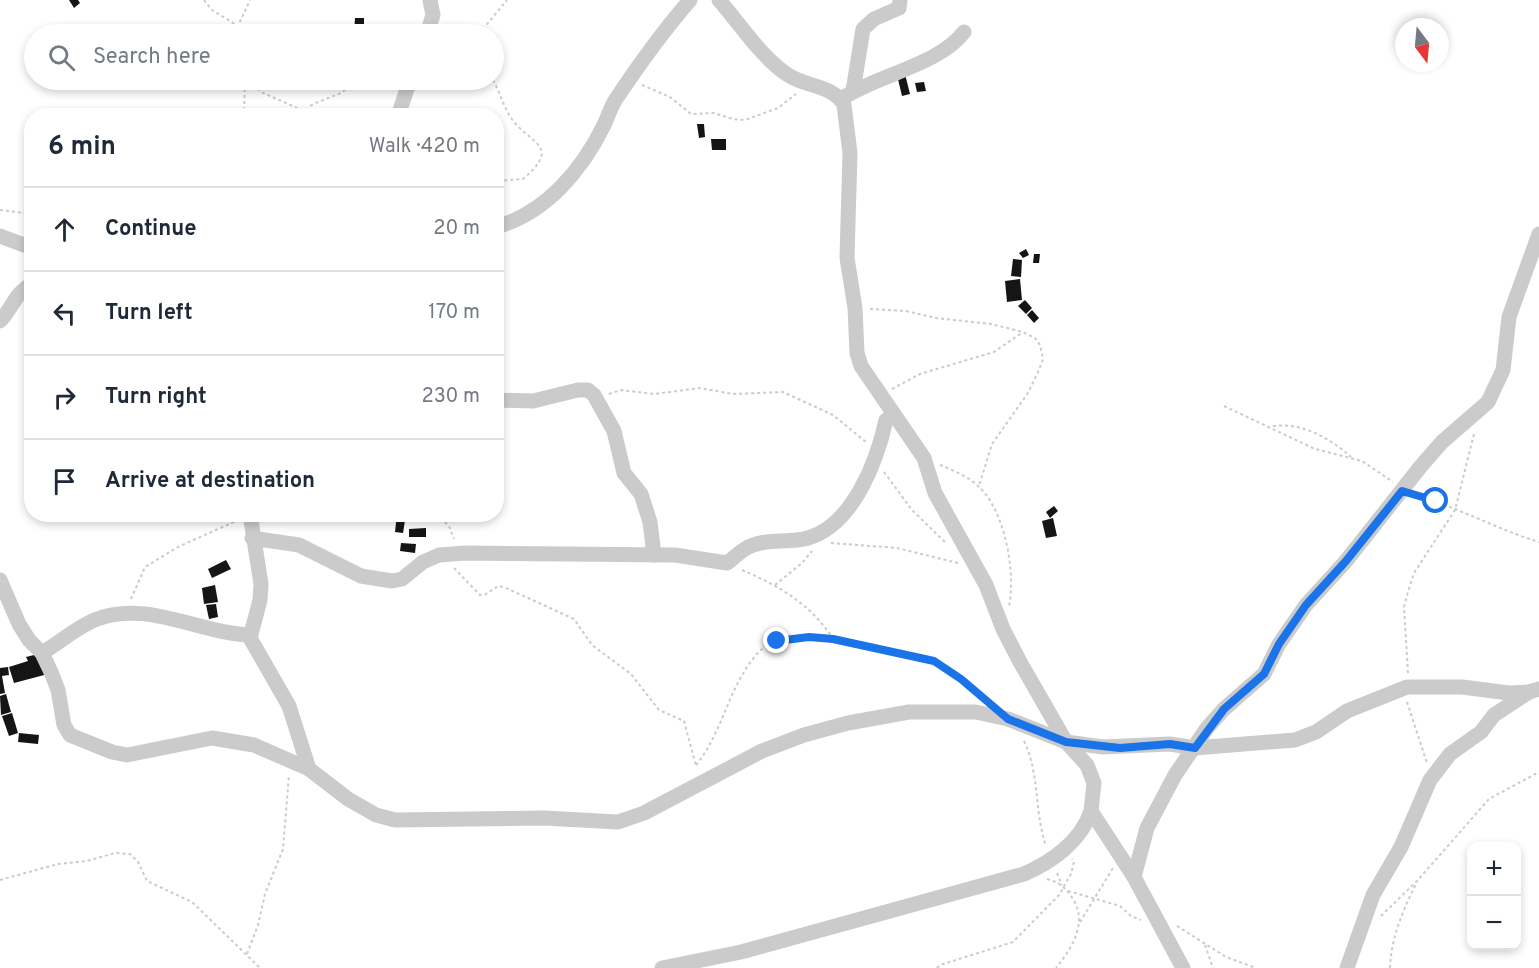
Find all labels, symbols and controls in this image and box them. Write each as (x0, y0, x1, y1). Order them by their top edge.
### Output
north arrow (1395, 18, 1449, 72)
search box (24, 24, 504, 90)
icon: search (45, 41, 78, 74)
text: Search here (93, 44, 211, 71)
text: 6 min (48, 131, 116, 164)
text: Walk · 420 m (369, 134, 480, 160)
icon: ahead (48, 213, 81, 246)
text: Continue (105, 216, 196, 243)
text: 20 m (433, 216, 480, 242)
icon: left (48, 297, 81, 330)
text: Turn left (105, 300, 193, 327)
text: 170 m (428, 300, 480, 326)
icon: right (48, 381, 81, 414)
text: Turn right (105, 384, 207, 411)
text: 230 m (421, 384, 480, 410)
icon: arrive (48, 465, 81, 498)
text: Arrive at destination (105, 468, 315, 495)
route start (1422, 487, 1448, 513)
route end (763, 627, 789, 653)
map controls (1467, 842, 1521, 950)
button: + (1467, 842, 1521, 896)
button: − (1467, 896, 1521, 950)

